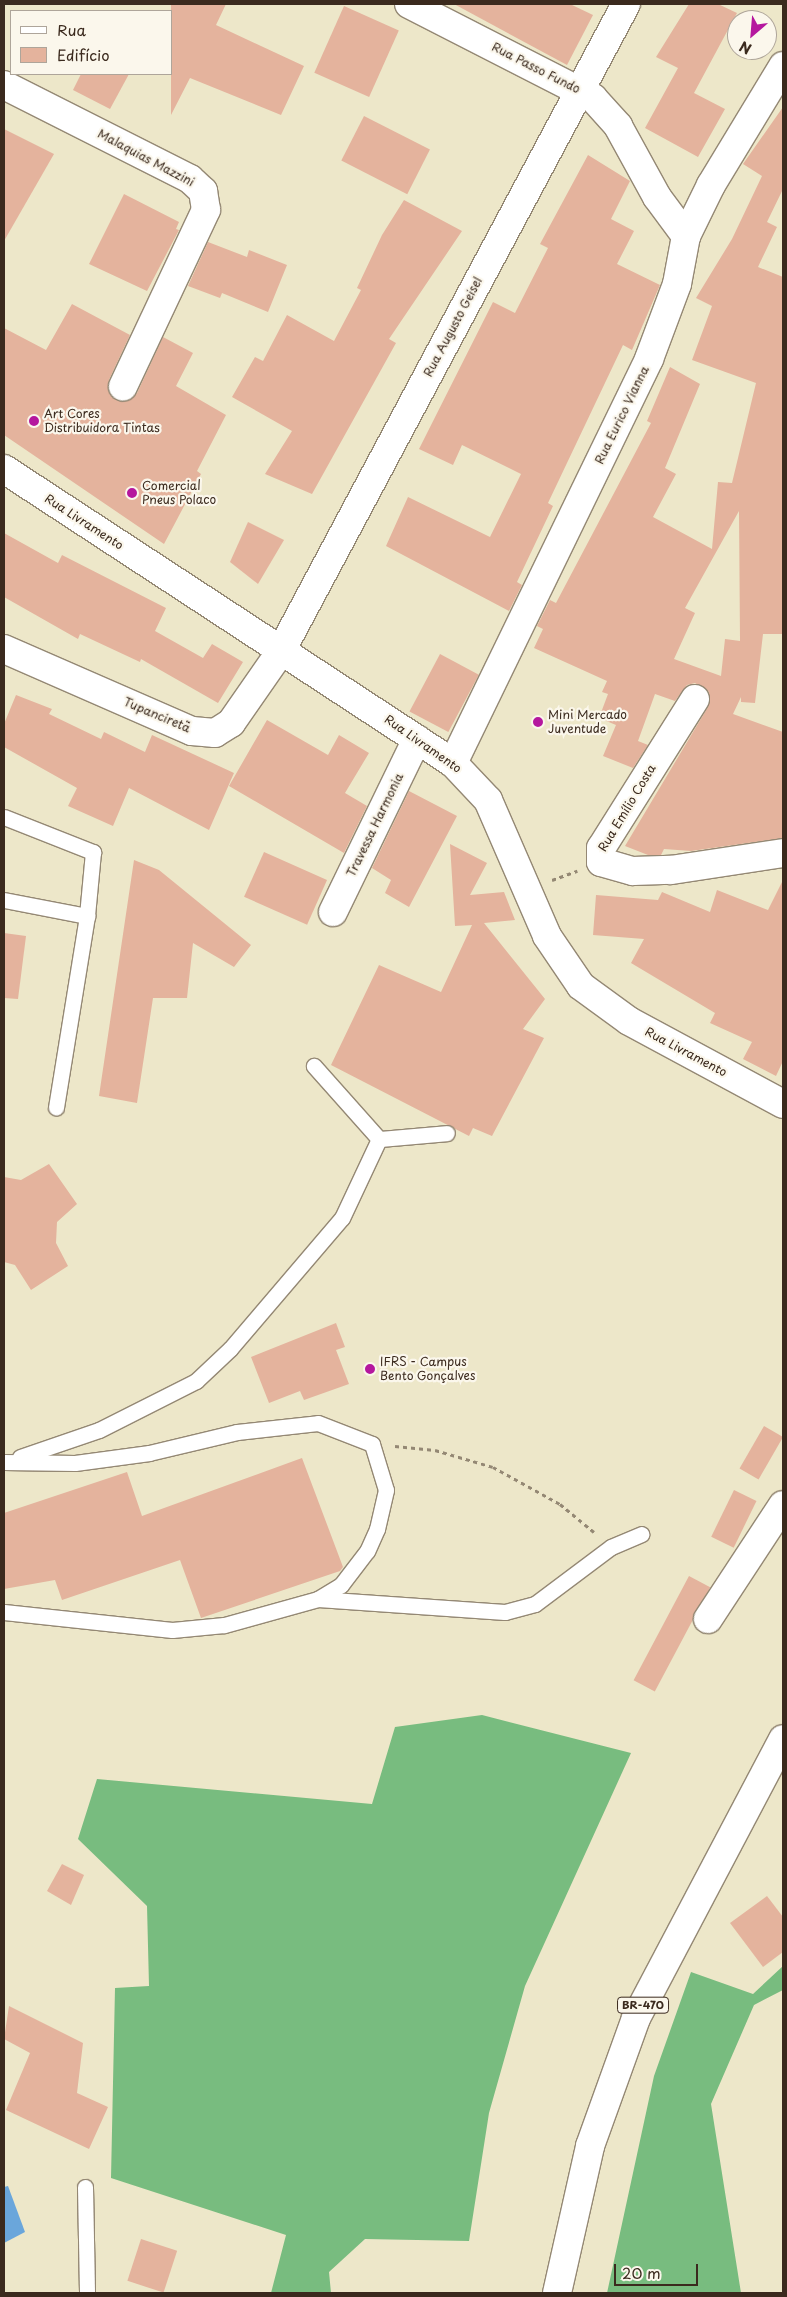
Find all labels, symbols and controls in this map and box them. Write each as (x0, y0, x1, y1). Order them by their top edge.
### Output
legend (10, 10, 172, 75)
north arrow (727, 10, 777, 60)
text: Rua (57, 18, 86, 41)
text: N (736, 36, 755, 60)
street label: Rua Passo Fundo (490, 40, 582, 96)
text: Edifício (57, 43, 110, 66)
street label: Malaquias Mazzini (95, 126, 197, 190)
street label: Rua Augusto Geisel (420, 274, 486, 380)
street label: Rua Eurico Vianna (592, 363, 652, 467)
place label: Art Cores Distribuidora Tintas (44, 407, 159, 435)
marker: Art Cores Distribuidora Tintas (28, 415, 40, 427)
place label: Comercial Pneus Polaco (142, 479, 216, 507)
marker: Comercial Pneus Polaco (126, 487, 138, 499)
street label: Rua Livramento (42, 491, 126, 553)
street label: Tupanciretã (121, 694, 193, 736)
place label: Mini Mercado Juventude (548, 708, 627, 736)
street label: Rua Livramento (381, 712, 465, 776)
marker: Mini Mercado Juventude (532, 716, 544, 728)
street label: Rua Emílio Costa (595, 762, 659, 854)
street label: Travessa Harmonia (344, 771, 406, 879)
street label: Rua Livramento (642, 1024, 730, 1080)
place label: IFRS - Campus Bento Gonçalves (380, 1355, 476, 1383)
marker: IFRS - Campus Bento Gonçalves (364, 1363, 376, 1375)
road number: BR-470 (617, 1996, 669, 2014)
scale bar (617, 2254, 701, 2286)
text: 20 m (622, 2261, 661, 2284)

